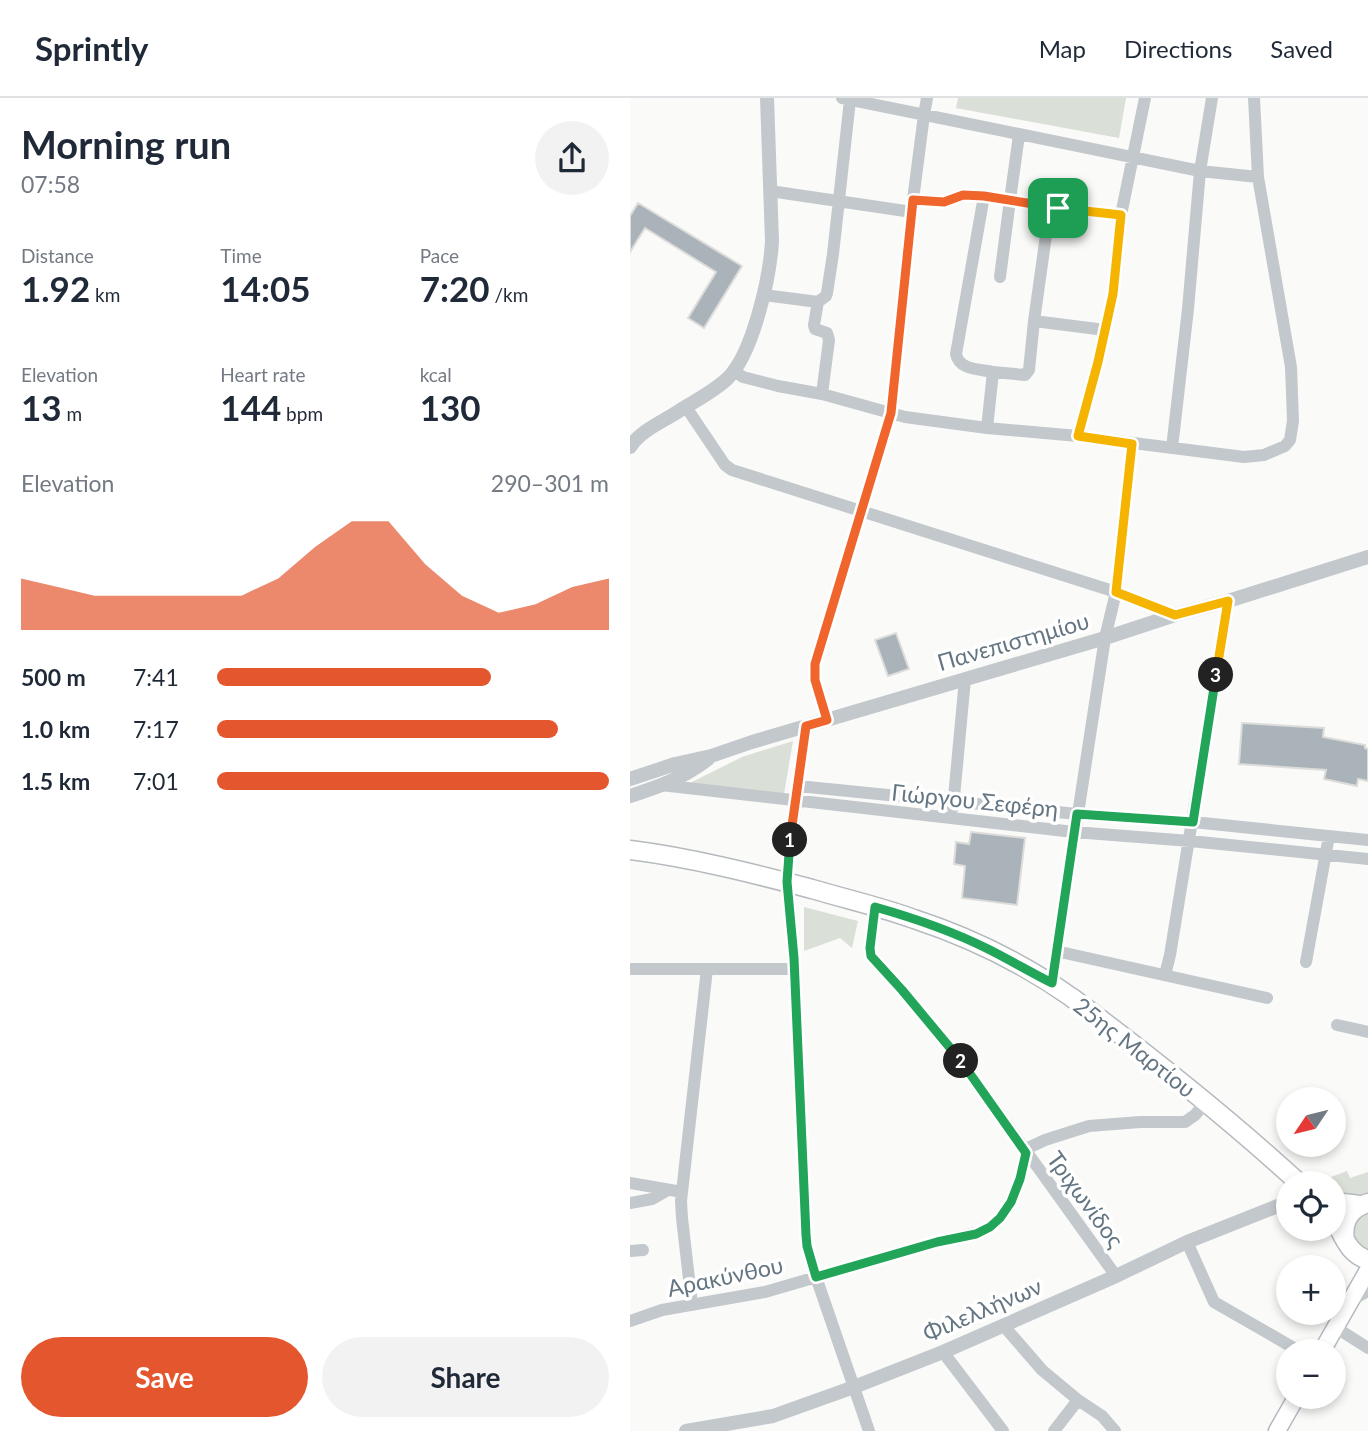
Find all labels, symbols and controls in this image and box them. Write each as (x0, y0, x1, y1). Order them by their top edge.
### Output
text: Sprintly (35, 28, 149, 68)
text: Map (1039, 34, 1086, 63)
text: Directions (1124, 34, 1232, 63)
text: Saved (1270, 34, 1333, 63)
text: Morning run (21, 121, 231, 167)
button: share (535, 121, 609, 195)
text: 07:58 (21, 170, 80, 198)
pin (1028, 178, 1088, 238)
icon: arrive (1039, 189, 1077, 227)
text: Distance (21, 244, 94, 267)
text: Time (220, 244, 262, 267)
text: Pace (420, 244, 459, 267)
text: 1.92 (21, 267, 90, 309)
text: 14:05 (220, 267, 311, 309)
text: 7:20 (420, 267, 490, 309)
text: km (90, 283, 120, 306)
text: /km (490, 283, 528, 306)
text: Elevation (21, 363, 98, 386)
text: Heart rate (220, 363, 306, 386)
text: kcal (420, 363, 452, 386)
text: 13 (21, 386, 62, 428)
text: 144 (220, 386, 281, 428)
text: 130 (420, 386, 481, 428)
text: m (62, 402, 82, 425)
text: bpm (281, 402, 323, 425)
text: Elevation (21, 469, 114, 497)
text: 290–301 m (491, 469, 609, 497)
street label: Πανεπιστημίου (934, 606, 1092, 676)
pin: 3 (1198, 658, 1234, 692)
text: 500 m (21, 663, 86, 691)
text: 7:41 (133, 663, 179, 691)
text: 3 (1210, 663, 1221, 686)
text: 1.0 km (21, 715, 90, 743)
text: 7:17 (133, 715, 179, 743)
text: 1.5 km (21, 767, 90, 795)
text: 7:01 (133, 767, 179, 795)
street label: Γιώργου Σεφέρη (890, 777, 1060, 823)
pin: 1 (772, 822, 808, 858)
text: 1 (784, 828, 795, 851)
street label: 25ης Μαρτίου (1069, 991, 1201, 1103)
pin: 2 (944, 1044, 978, 1079)
text: 2 (955, 1049, 966, 1072)
north arrow (1276, 1087, 1346, 1157)
map controls (1276, 1087, 1346, 1409)
street label: Τριχωνίδος (1042, 1145, 1130, 1253)
button: locate (1276, 1171, 1346, 1241)
street label: Αρακύνθου (664, 1250, 786, 1302)
button: + (1276, 1255, 1346, 1325)
street label: Φιλελλήνων (918, 1271, 1046, 1347)
button: Save (21, 1337, 308, 1417)
button: Share (322, 1337, 609, 1417)
button: − (1276, 1339, 1346, 1409)

